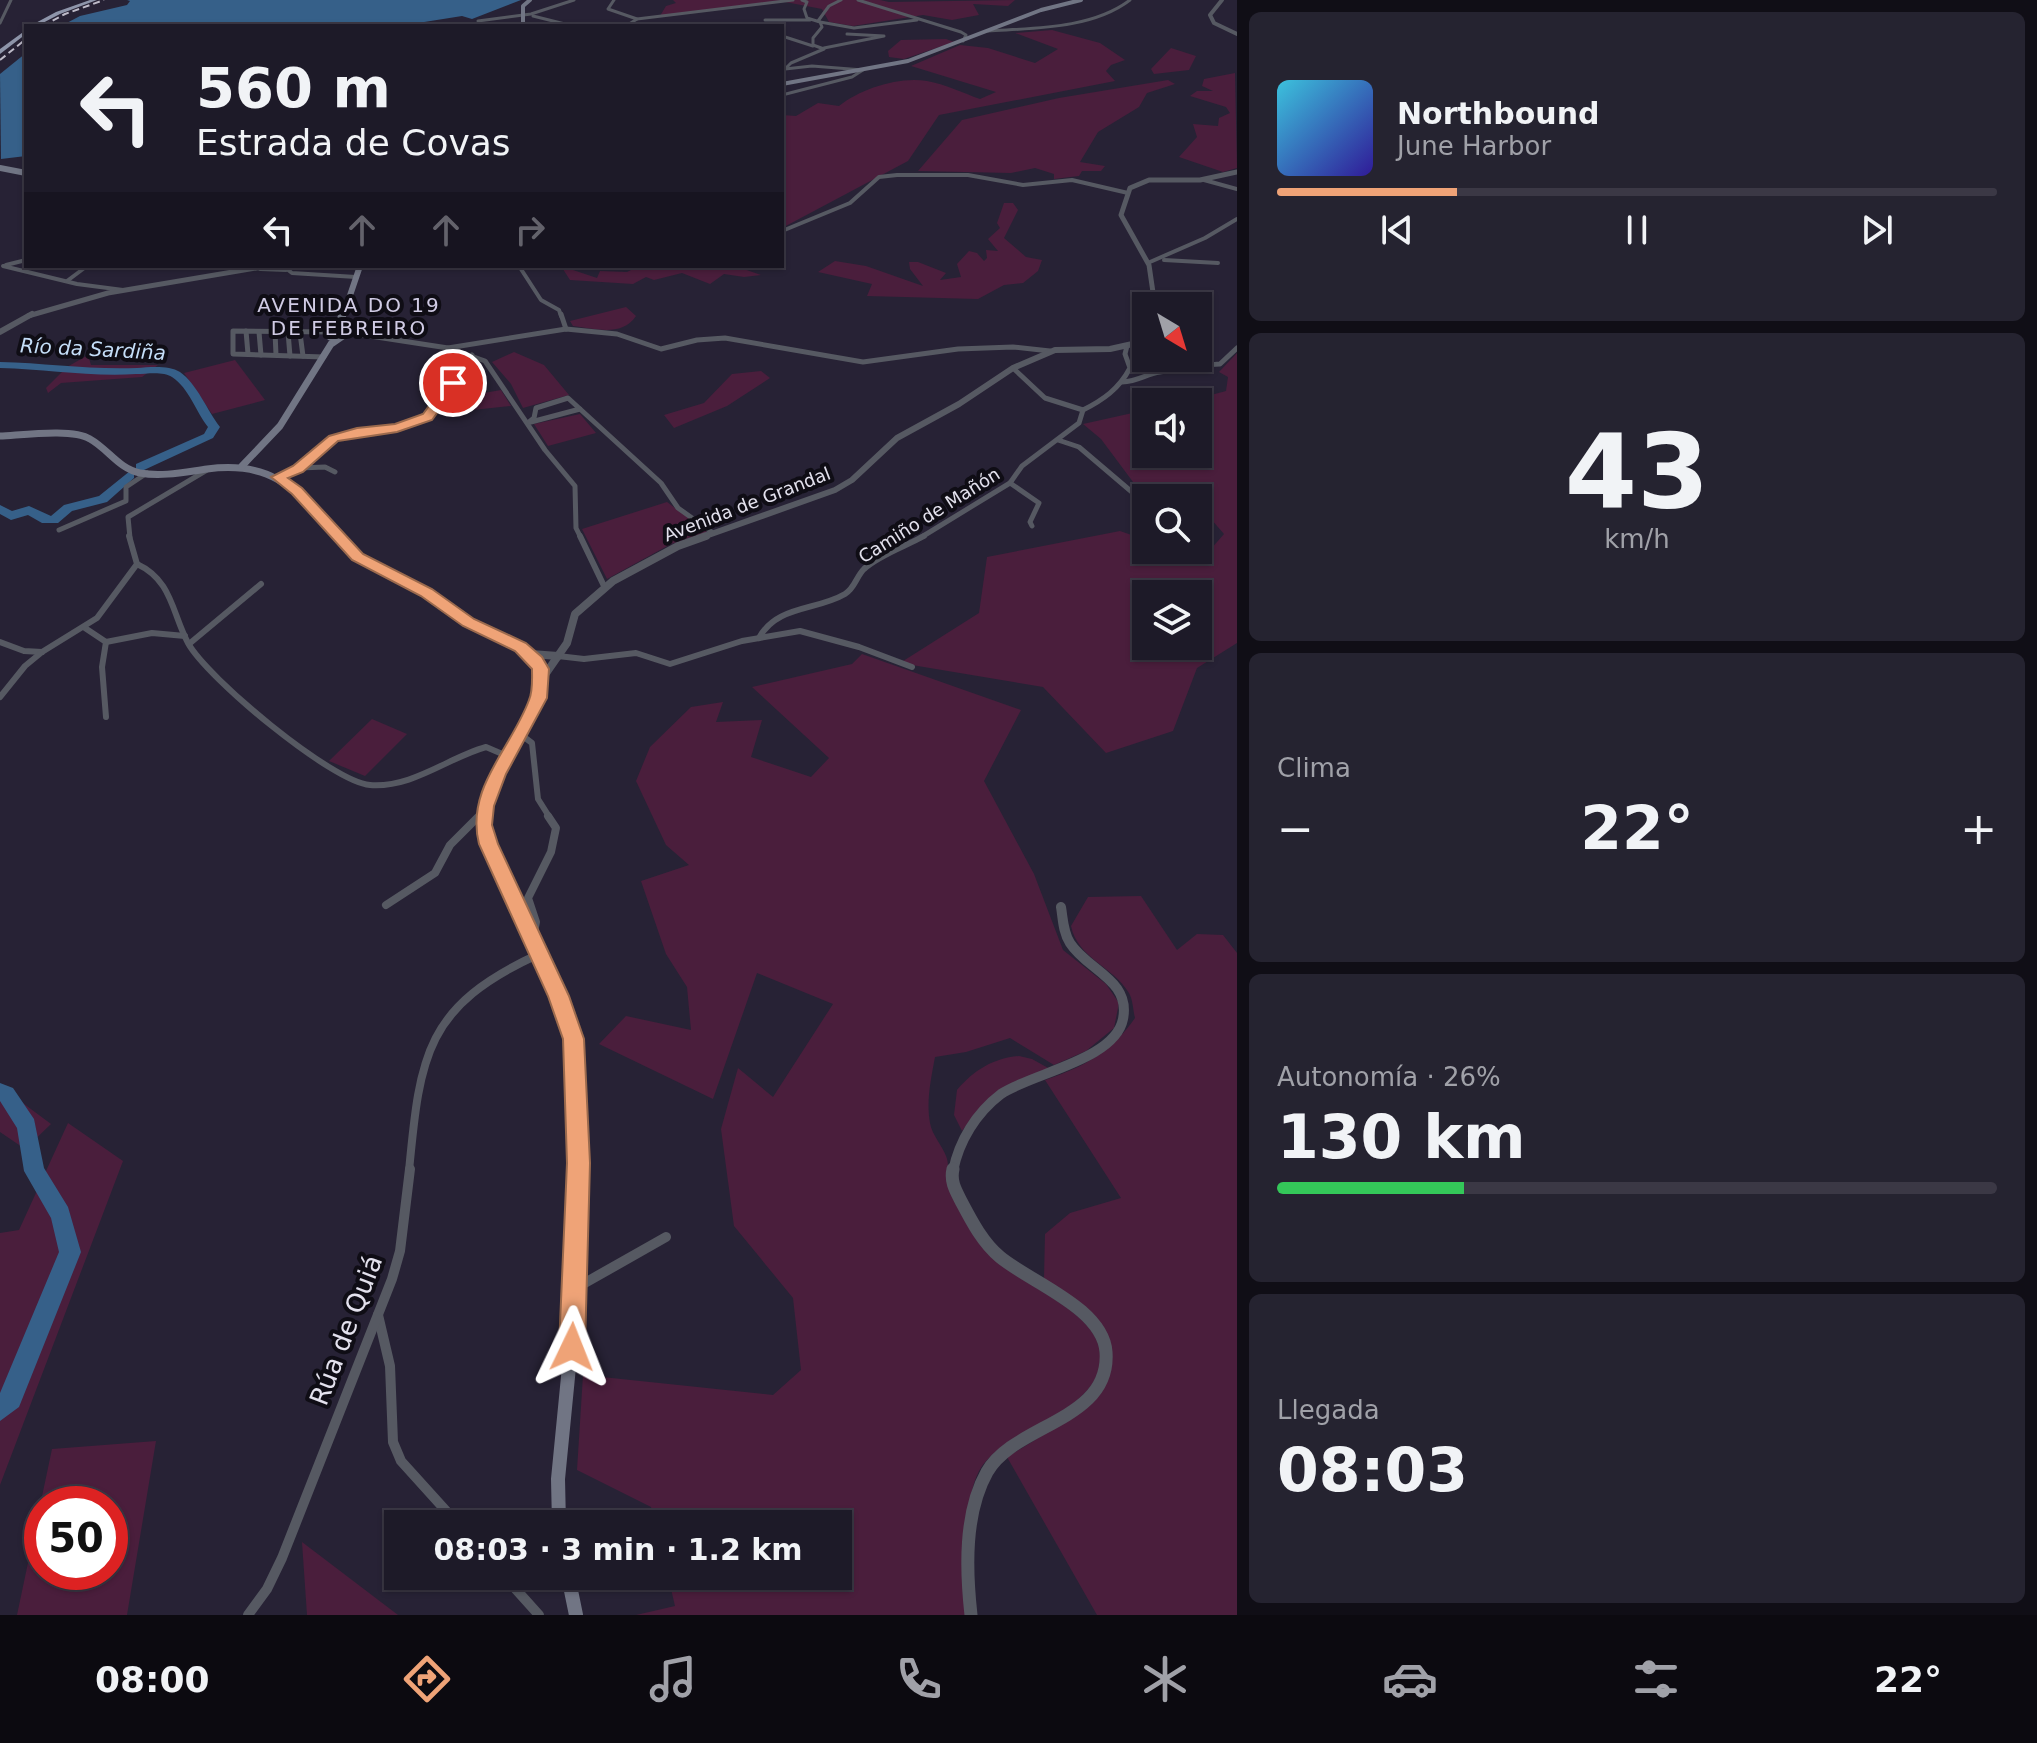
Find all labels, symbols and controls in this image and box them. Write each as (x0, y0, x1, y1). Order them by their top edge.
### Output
text: 560 m (196, 55, 391, 120)
icon: left (64, 56, 168, 160)
text: Northbound (1397, 96, 1600, 131)
text: Estrada de Covas (196, 122, 511, 163)
text: June Harbor (1397, 131, 1551, 161)
icon: left (256, 208, 300, 252)
icon: ahead (340, 208, 384, 252)
icon: ahead (424, 208, 468, 252)
icon: right (508, 208, 552, 252)
icon: previous (1375, 208, 1419, 252)
icon: pause (1615, 208, 1659, 252)
icon: next (1855, 208, 1899, 252)
north arrow (1132, 292, 1212, 372)
map controls (1132, 292, 1212, 660)
district label: AVENIDA DO 19 DE FEBREIRO (257, 293, 441, 340)
water label: Río da Sardiña (20, 333, 166, 365)
pin (419, 349, 487, 417)
icon: arrive (431, 361, 475, 405)
button: sound (1132, 388, 1212, 468)
text: 43 (1565, 411, 1709, 533)
street label: Avenida de Grandal (661, 462, 833, 546)
street label: Camiño de Mañón (854, 463, 1004, 567)
button: search (1132, 484, 1212, 564)
text: km/h (1604, 524, 1670, 554)
button: layers (1132, 580, 1212, 660)
text: Clima (1277, 753, 1351, 783)
text: 22° (1580, 793, 1694, 863)
text: − (1277, 803, 1314, 854)
text: + (1960, 803, 1997, 854)
text: Autonomía · 26% (1277, 1062, 1501, 1092)
text: 130 km (1277, 1102, 1526, 1172)
street label: Rúa de Quiá (304, 1251, 388, 1409)
position arrow (530, 1305, 614, 1389)
text: Llegada (1277, 1395, 1380, 1425)
text: 08:03 (1277, 1435, 1468, 1505)
speed limit sign: 50 (24, 1486, 128, 1590)
text: 08:03 · 3 min · 1.2 km (433, 1532, 803, 1567)
icon: directions (399, 1651, 455, 1707)
icon: music (645, 1651, 701, 1707)
icon: phone (891, 1651, 947, 1707)
icon: climate (1137, 1651, 1193, 1707)
icon: car (1382, 1651, 1438, 1707)
icon: filters (1628, 1651, 1684, 1707)
text: 08:00 (95, 1659, 209, 1700)
text: 22° (1874, 1659, 1942, 1700)

